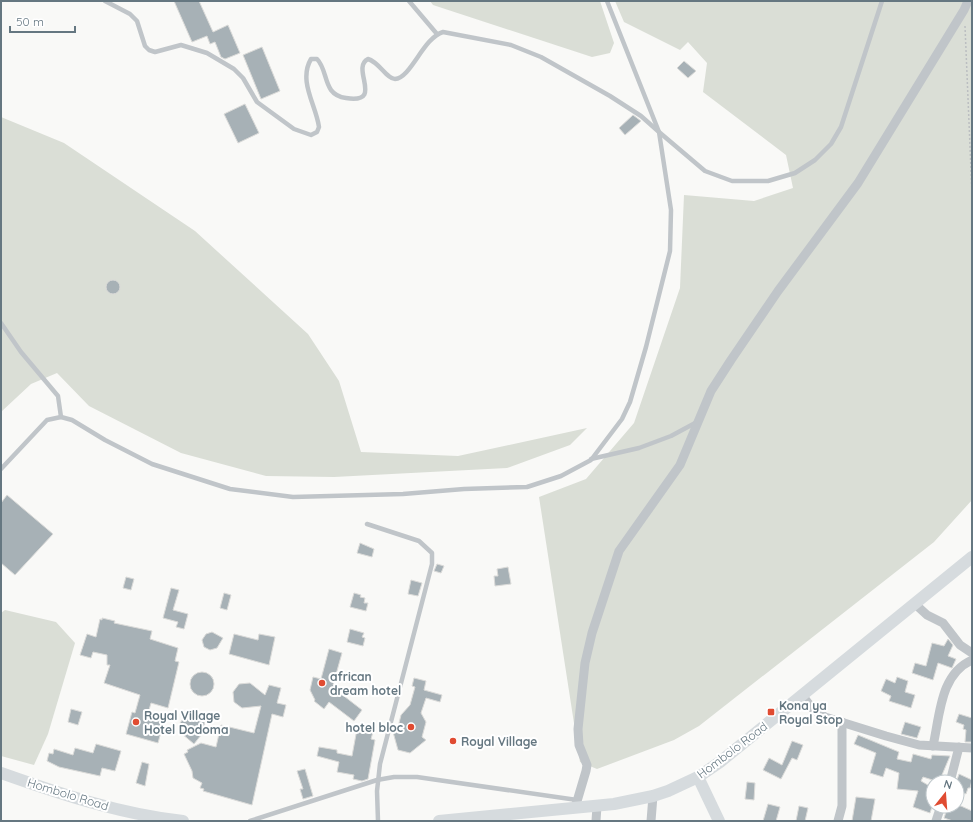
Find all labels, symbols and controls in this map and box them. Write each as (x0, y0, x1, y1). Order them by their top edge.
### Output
scale bar (10, 8, 75, 34)
text: 50 m (16, 14, 44, 29)
place label: african dream hotel (330, 669, 401, 698)
marker: african dream hotel (317, 678, 327, 688)
place label: Kona ya Royal Stop (779, 698, 843, 727)
marker: Kona ya Royal Stop (766, 707, 776, 717)
place label: Royal Village Hotel Dodoma (144, 708, 228, 737)
marker: Royal Village Hotel Dodoma (131, 717, 141, 727)
street label: Hombolo Road (694, 719, 770, 781)
place label: hotel bloc (346, 720, 403, 735)
marker: hotel bloc (406, 722, 416, 732)
place label: Royal Village (461, 734, 537, 749)
marker: Royal Village (448, 736, 458, 746)
north arrow (925, 774, 965, 814)
street label: Hombolo Road (26, 775, 110, 813)
text: N (942, 777, 954, 792)

